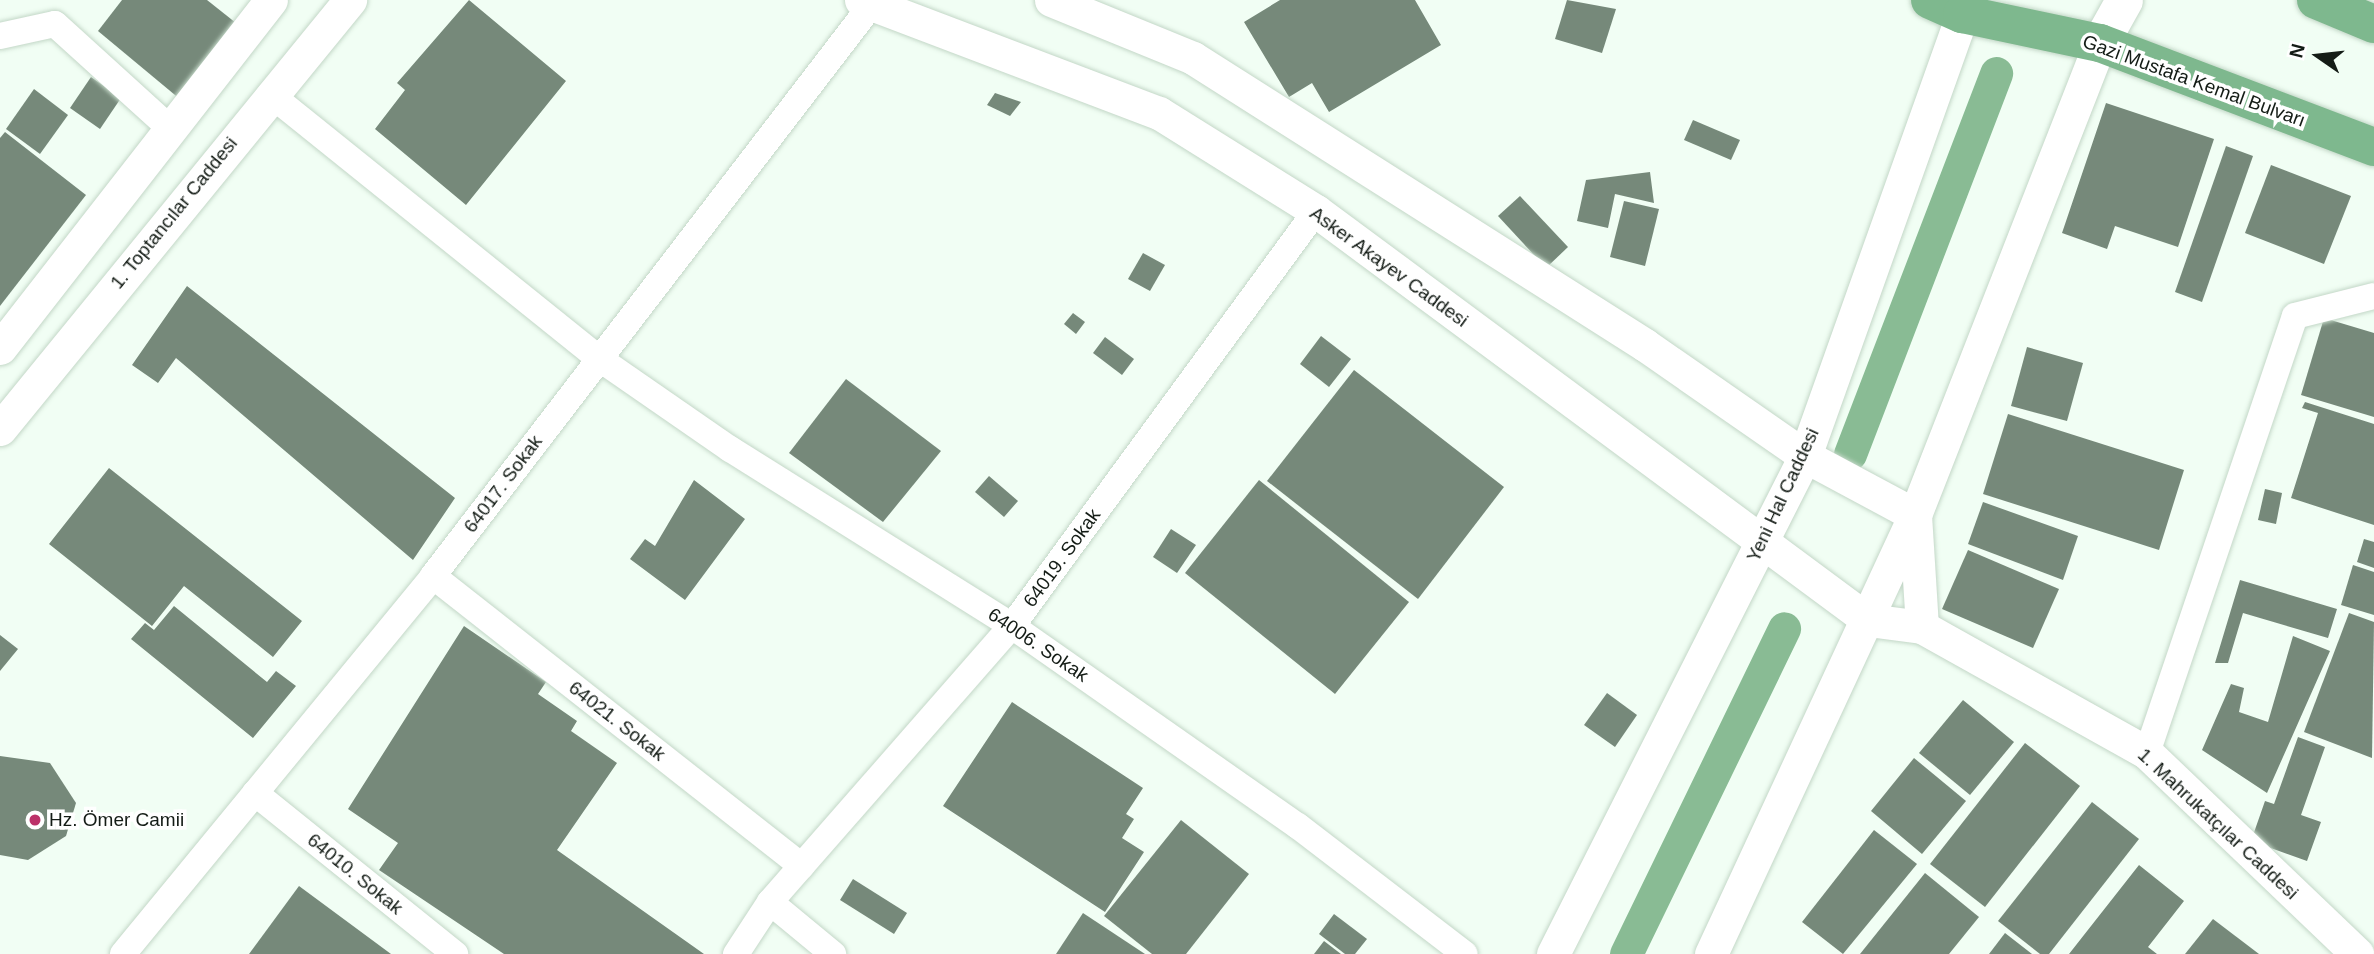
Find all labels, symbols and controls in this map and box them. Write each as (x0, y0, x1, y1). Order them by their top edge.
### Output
north arrow (2283, 21, 2353, 91)
street label: Gazi Mustafa Kemal Bulvarı (2079, 30, 2309, 132)
text: N (2285, 42, 2309, 60)
street label: 1. Toptancılar Caddesi (106, 132, 242, 294)
street label: Asker Akayev Caddesi (1305, 202, 1473, 332)
street label: Yeni Hal Caddesi (1742, 424, 1824, 566)
street label: 64017. Sokak (459, 431, 547, 537)
street label: 64019. Sokak (1019, 504, 1105, 612)
street label: 64006. Sokak (983, 603, 1093, 687)
street label: 64021. Sokak (564, 676, 670, 766)
street label: 1. Mahrukatçılar Caddesi (2133, 744, 2303, 904)
place label: Hz. Ömer Camii (49, 809, 184, 831)
marker: Hz. Ömer Camii (27, 812, 43, 828)
street label: 64010. Sokak (303, 829, 407, 919)

